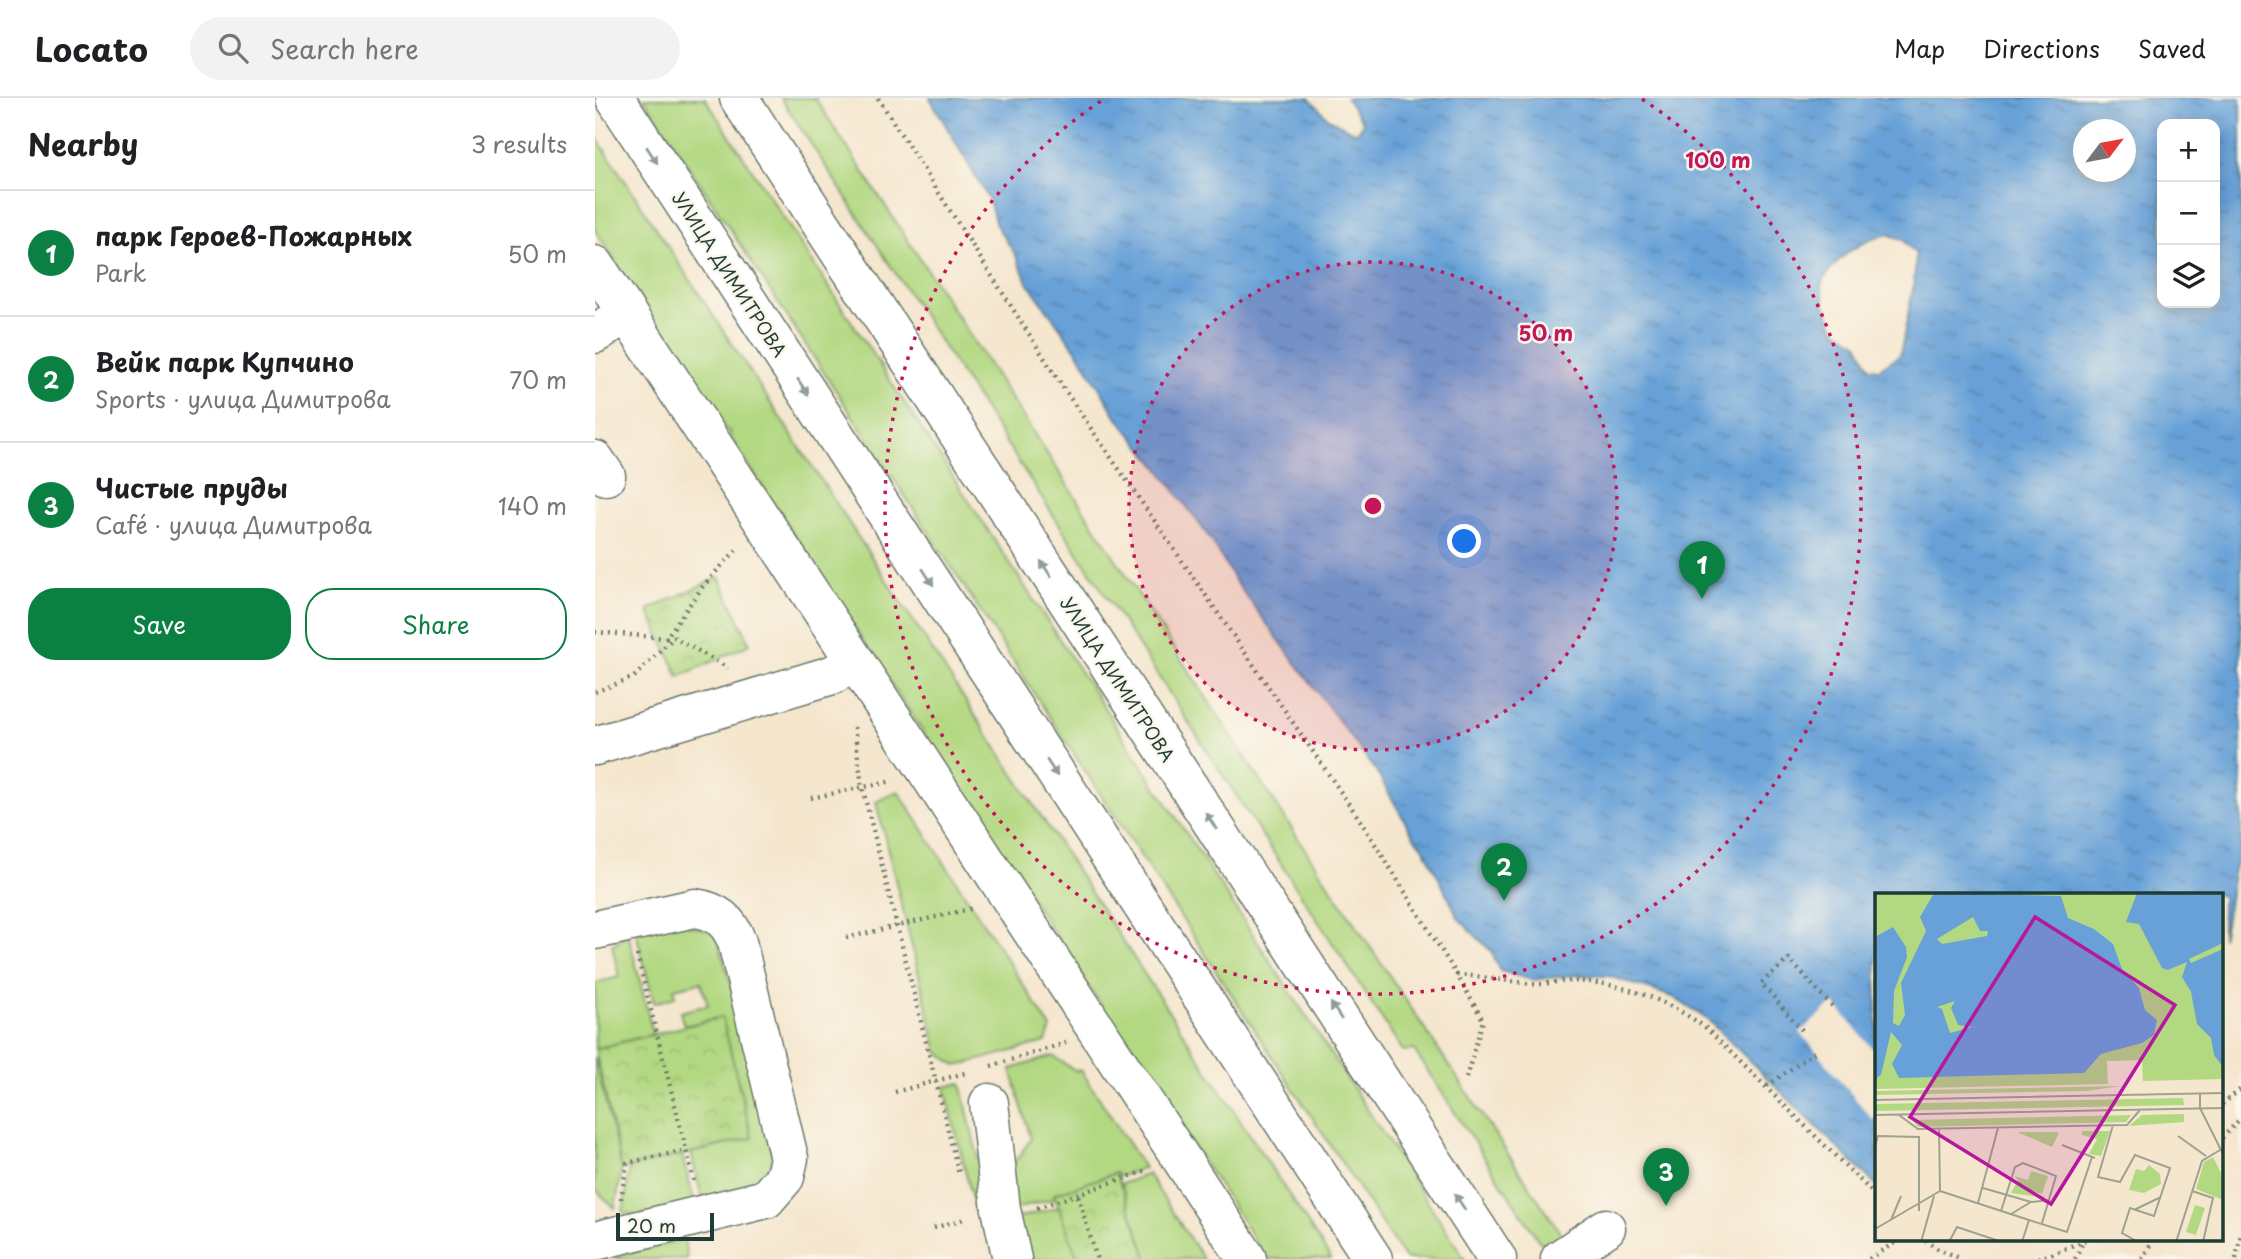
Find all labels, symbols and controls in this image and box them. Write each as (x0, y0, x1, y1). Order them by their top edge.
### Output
search box (190, 17, 680, 80)
text: Locato (35, 23, 148, 73)
icon: search (214, 29, 252, 67)
text: Search here (270, 29, 419, 68)
text: Map (1894, 30, 1945, 66)
text: Directions (1983, 30, 2100, 66)
text: Saved (2138, 30, 2206, 66)
north arrow (2073, 119, 2136, 182)
map controls (2157, 119, 2220, 308)
button: + (2157, 119, 2220, 182)
text: Nearby (28, 121, 138, 166)
text: 3 results (471, 126, 567, 161)
text: 100 m (1685, 143, 1751, 175)
one-way arrow (645, 146, 659, 164)
button: − (2157, 182, 2220, 245)
street label: УЛИЦА ДИМИТРОВА (666, 186, 794, 362)
text: парк Героев-Пожарных (95, 216, 412, 255)
text: 1 (46, 236, 57, 271)
text: 50 m (507, 236, 567, 271)
button: layers (2157, 245, 2220, 308)
text: Park (95, 255, 146, 290)
text: 50 m (1519, 316, 1573, 348)
text: Вейк парк Купчино (95, 342, 354, 381)
text: 2 (43, 362, 59, 397)
text: 70 m (509, 362, 567, 397)
one-way arrow (797, 377, 810, 396)
text: Sports · улица Димитрова (95, 381, 390, 416)
text: Чистые пруды (95, 468, 288, 507)
text: 3 (43, 488, 59, 523)
text: 140 m (498, 488, 567, 523)
centre of rings (1361, 494, 1385, 518)
text: Café · улица Димитрова (95, 507, 372, 542)
your location (1447, 524, 1481, 558)
pin: 1 (1679, 541, 1725, 599)
one-way arrow (1040, 559, 1053, 579)
one-way arrow (921, 567, 934, 587)
button: Save (28, 588, 291, 660)
button: Share (305, 588, 567, 660)
street label: УЛИЦА ДИМИТРОВА (1054, 591, 1182, 767)
one-way arrow (1045, 758, 1058, 777)
one-way arrow (1204, 812, 1218, 830)
pin: 2 (1481, 843, 1527, 901)
inset map (1875, 893, 2224, 1242)
one-way arrow (1329, 1002, 1342, 1021)
pin: 3 (1643, 1148, 1689, 1206)
one-way arrow (1453, 1193, 1467, 1211)
scale bar (616, 1210, 714, 1242)
text: 20 m (627, 1211, 676, 1239)

